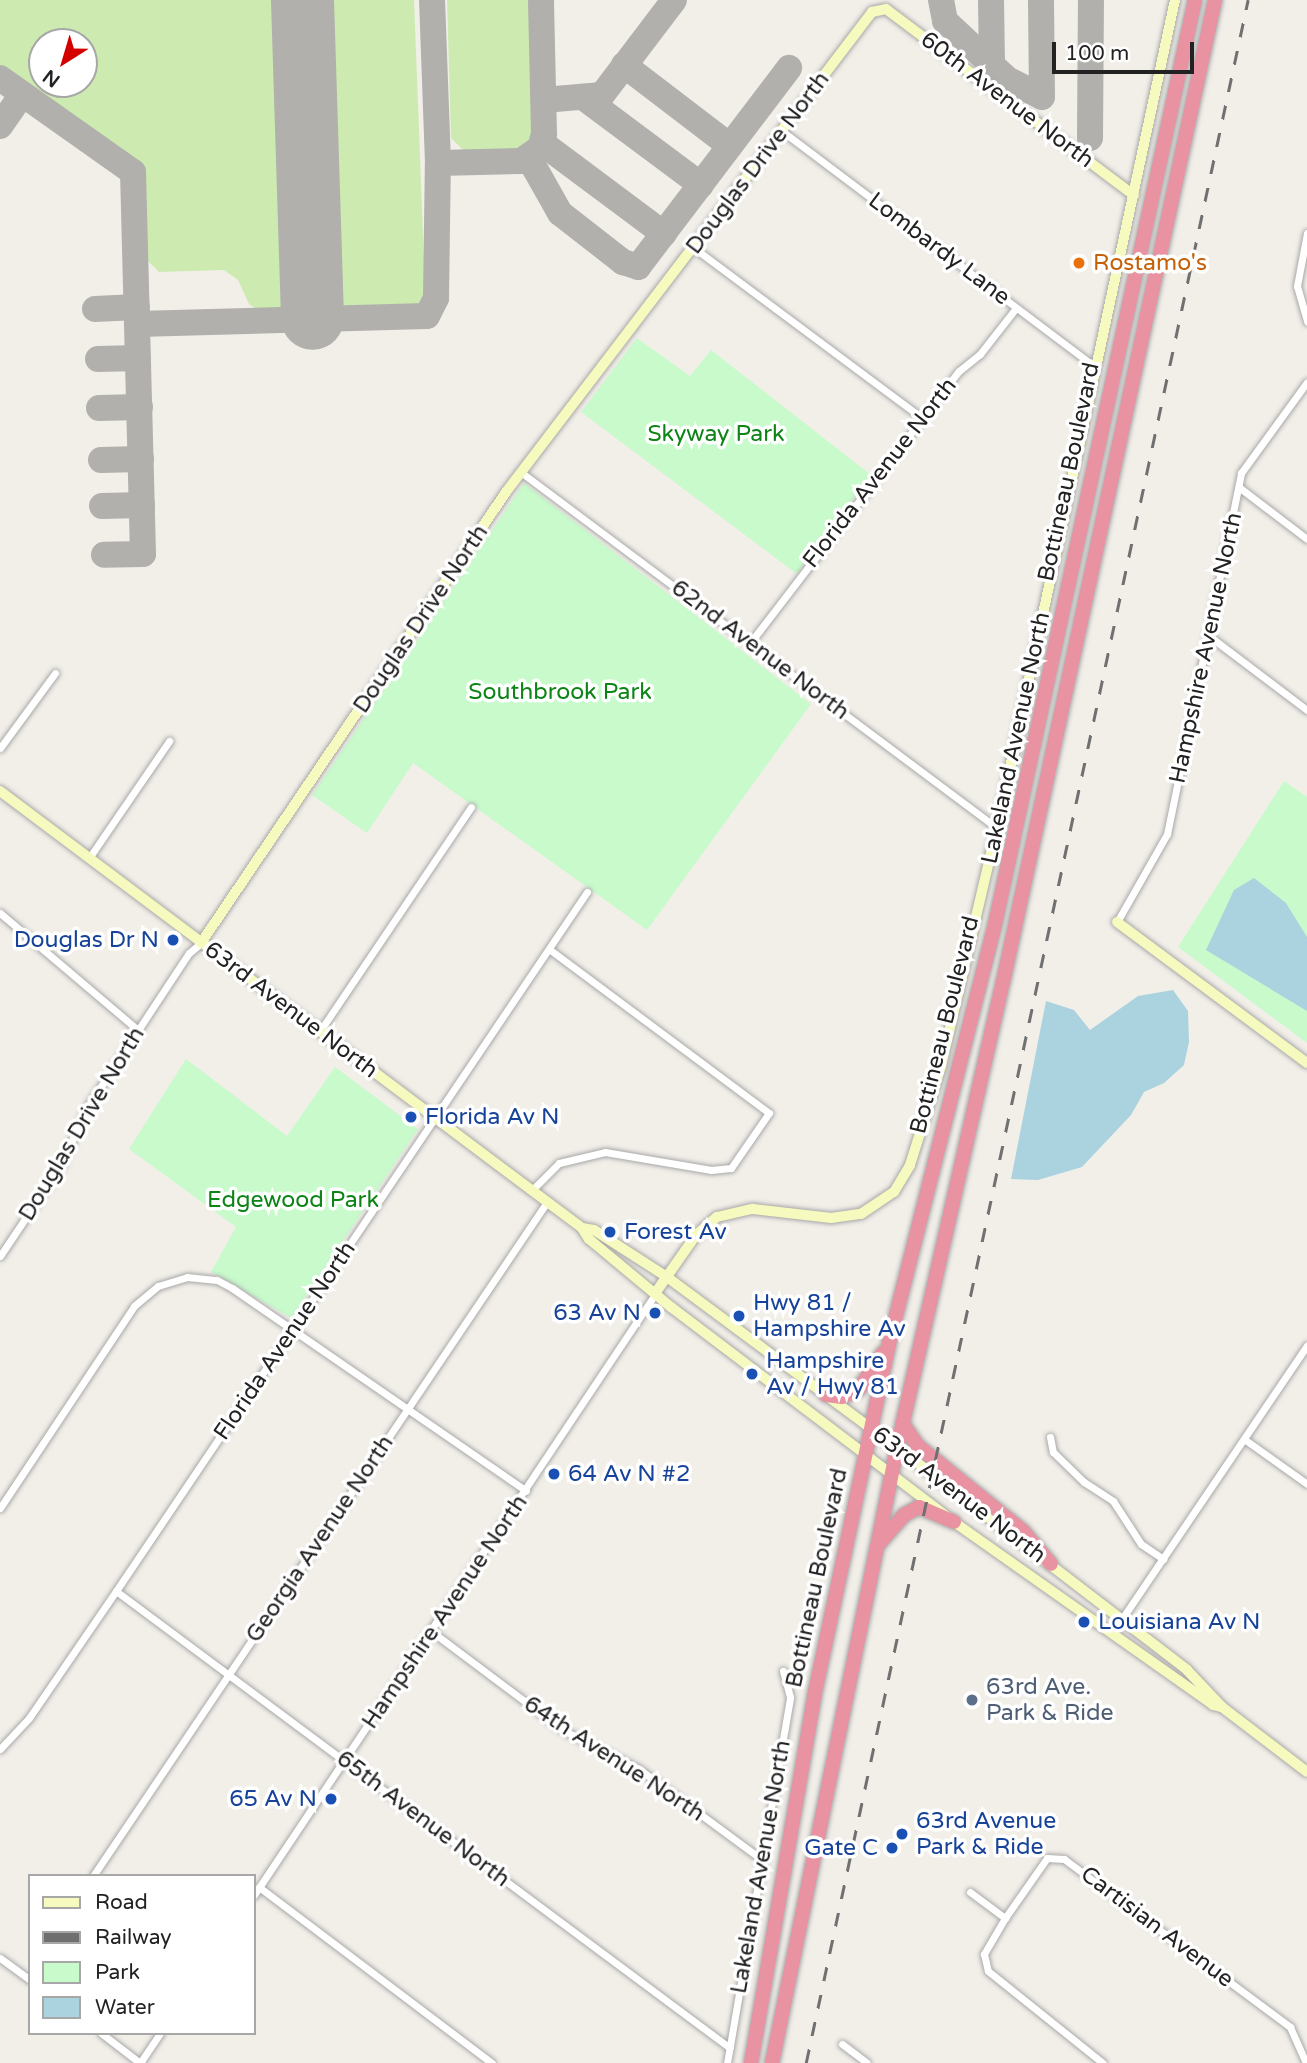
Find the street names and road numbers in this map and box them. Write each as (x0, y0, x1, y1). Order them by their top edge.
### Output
street label: 60th Avenue North (915, 26, 1099, 174)
street label: Douglas Drive North (680, 66, 836, 260)
street label: Lombardy Lane (863, 187, 1015, 311)
street label: Bottineau Boulevard (1032, 360, 1106, 584)
street label: Florida Avenue North (797, 372, 963, 574)
street label: Hampshire Avenue North (1164, 510, 1248, 786)
street label: Douglas Drive North (348, 520, 494, 718)
street label: 62nd Avenue North (666, 574, 854, 726)
street label: Lakeland Avenue North (976, 610, 1056, 866)
street label: Bottineau Boulevard (905, 913, 985, 1137)
street label: 63rd Avenue North (199, 936, 383, 1084)
street label: Douglas Drive North (13, 1022, 151, 1226)
street label: Florida Avenue North (208, 1236, 362, 1446)
street label: 63rd Avenue North (867, 1421, 1051, 1569)
street label: Georgia Avenue North (240, 1430, 400, 1648)
street label: Bottineau Boulevard (780, 1466, 854, 1690)
street label: Hampshire Avenue North (356, 1490, 534, 1734)
street label: 64th Avenue North (519, 1690, 709, 1828)
street label: Lakeland Avenue North (725, 1738, 797, 1996)
street label: 65th Avenue North (331, 1745, 515, 1893)
street label: Cartisian Avenue (1075, 1861, 1239, 1993)

